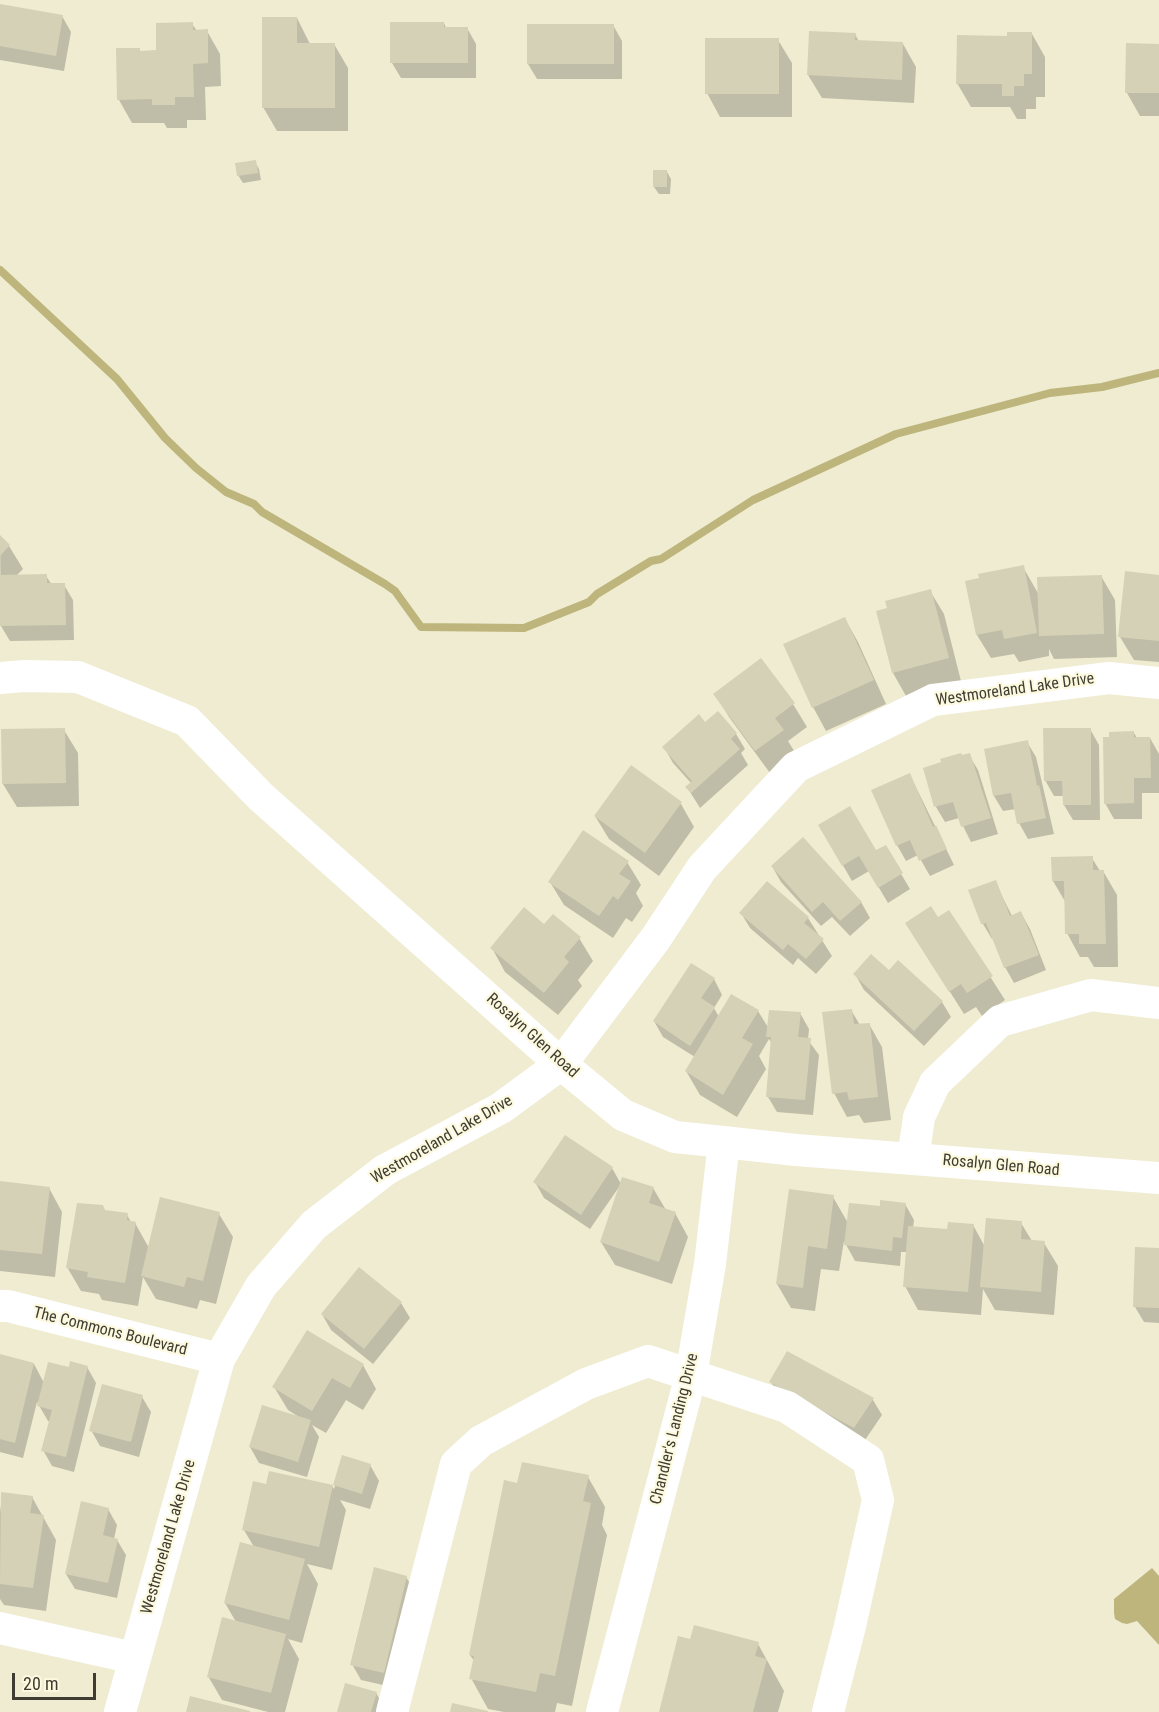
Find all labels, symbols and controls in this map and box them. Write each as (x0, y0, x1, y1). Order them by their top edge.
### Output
street label: Westmoreland Lake Drive (934, 669, 1096, 711)
street label: Rosalyn Glen Road (482, 990, 582, 1082)
street label: Westmoreland Lake Drive (368, 1092, 516, 1188)
street label: Rosalyn Glen Road (942, 1151, 1060, 1181)
street label: The Commons Boulevard (31, 1304, 189, 1360)
street label: Chandler's Landing Drive (647, 1351, 703, 1507)
street label: Westmoreland Lake Drive (138, 1458, 200, 1616)
scale bar (15, 1661, 99, 1699)
text: 20 m (23, 1673, 58, 1694)

